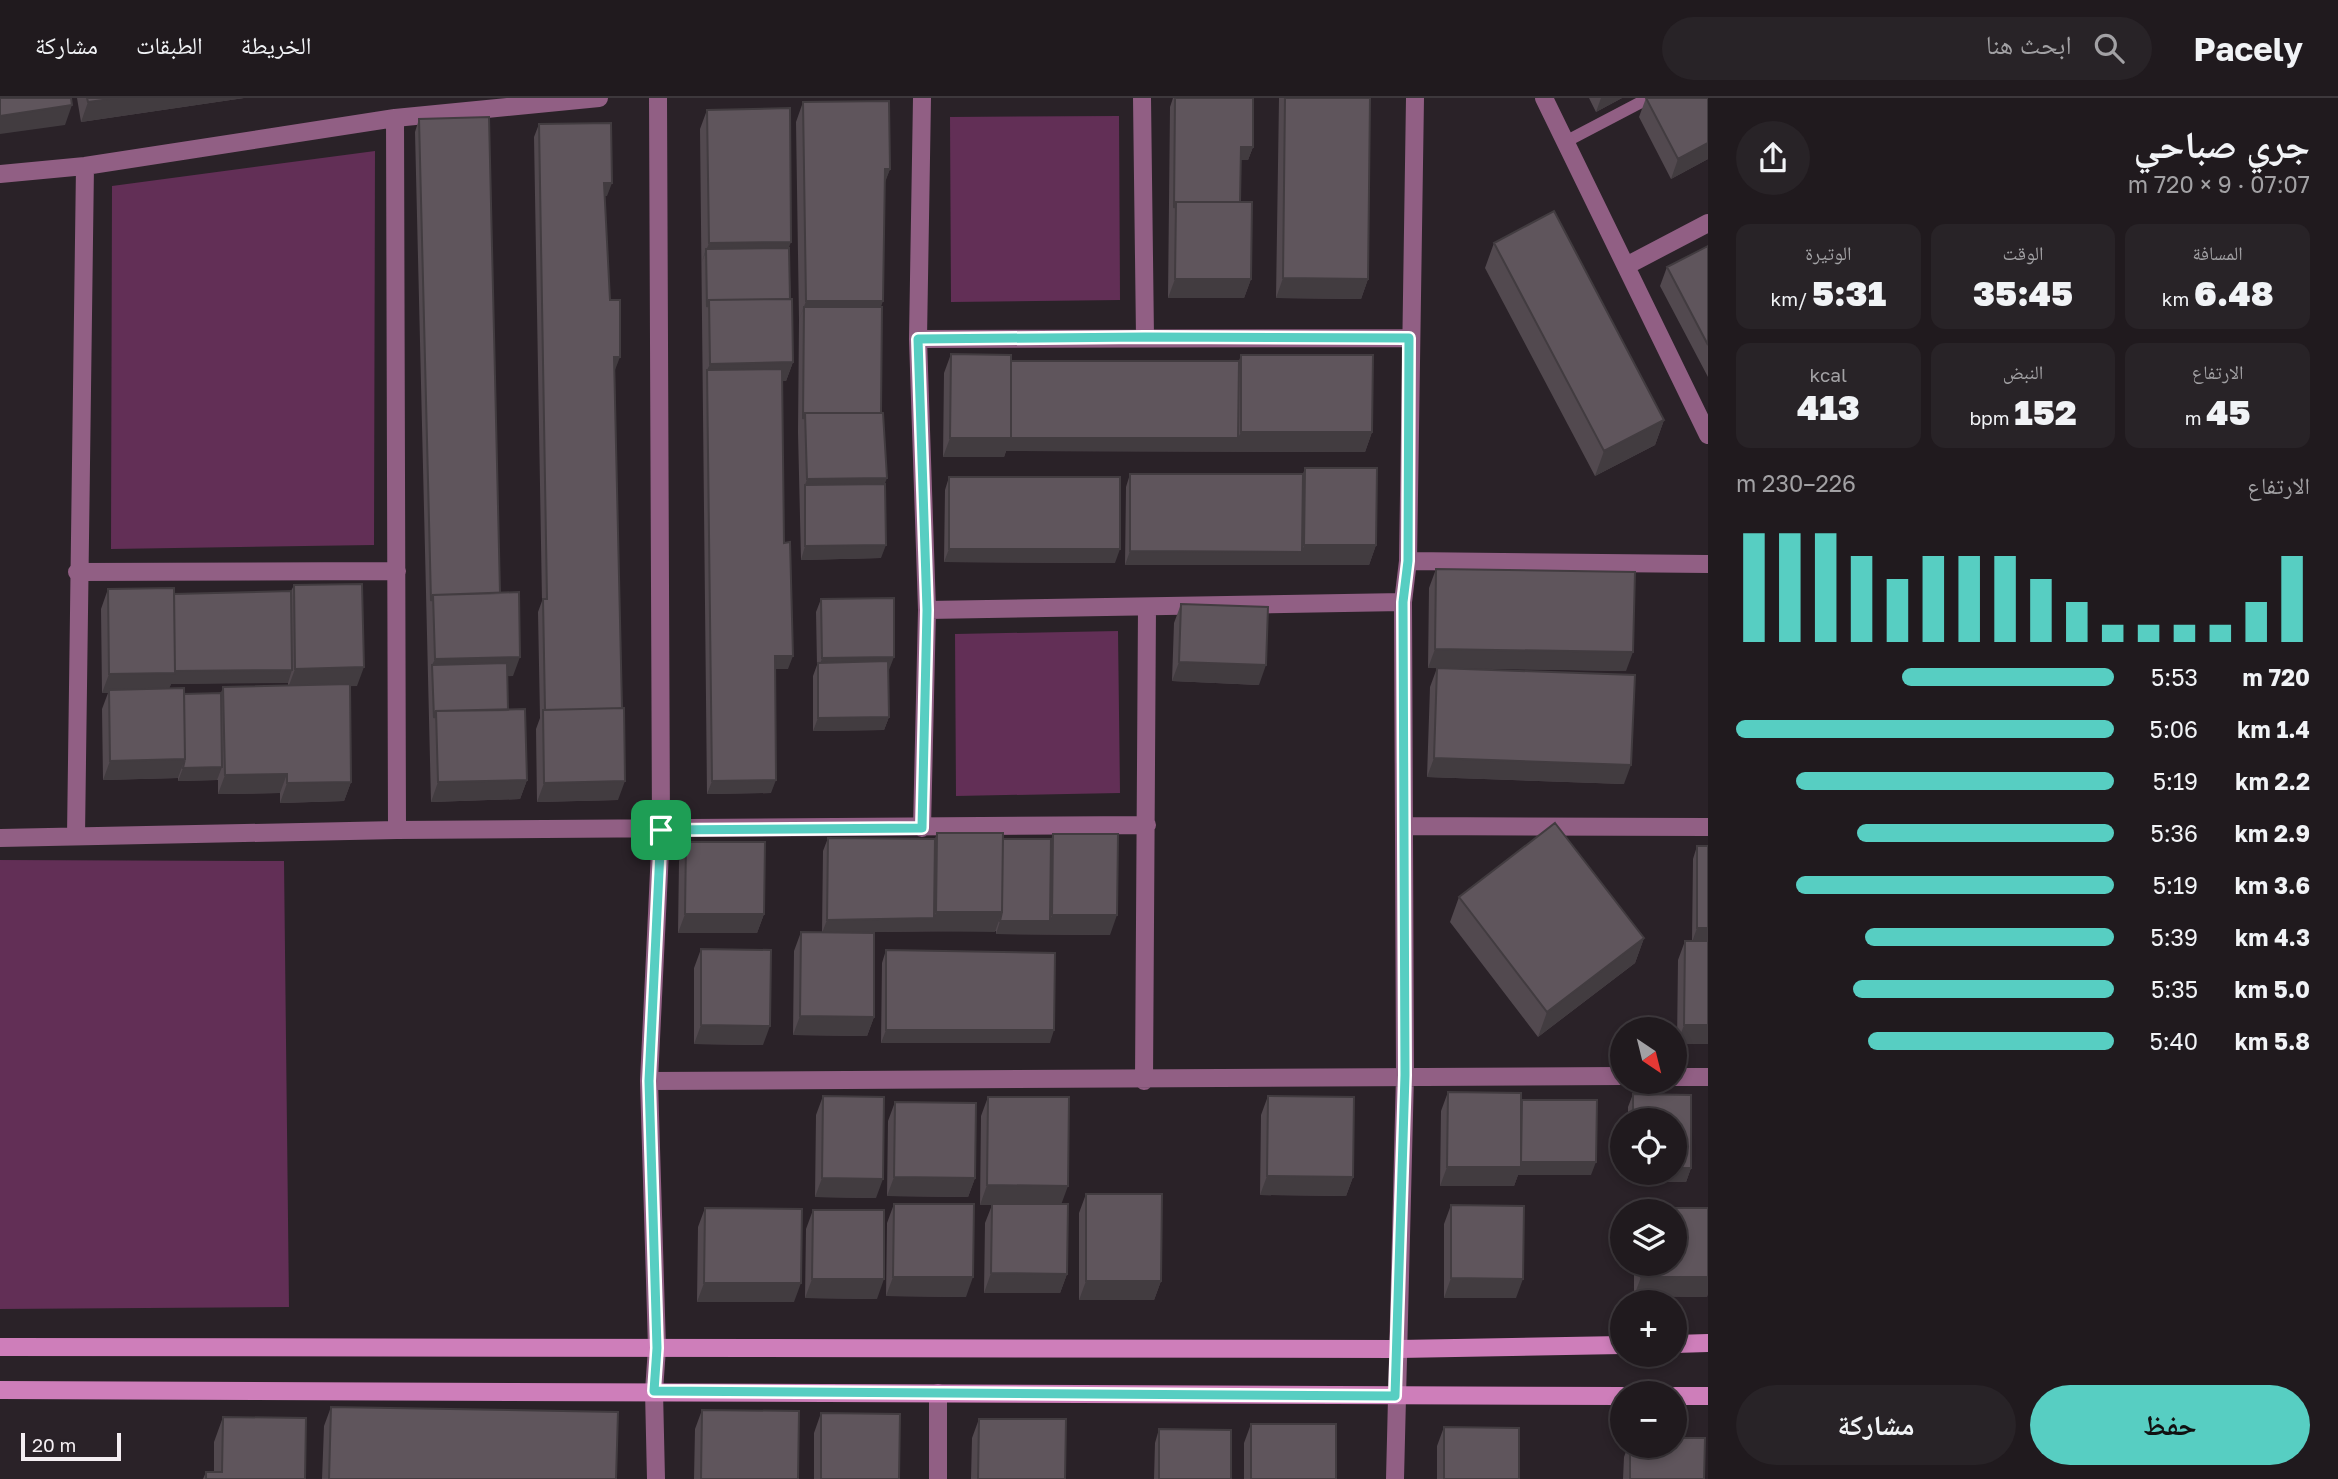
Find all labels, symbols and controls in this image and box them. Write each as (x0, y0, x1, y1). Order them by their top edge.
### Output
search box (1662, 17, 2152, 80)
text: ابحث هنا (1986, 29, 2072, 60)
icon: search (2090, 29, 2128, 67)
text: Pacely (2194, 29, 2303, 68)
text: مشاركة (35, 30, 98, 59)
text: الطبقات (136, 30, 203, 59)
text: الخريطة (241, 30, 311, 59)
button: share (1736, 121, 1810, 195)
text: جري صباحي (2134, 121, 2310, 166)
text: 07:07 · 9 × 720 m (2128, 170, 2310, 198)
text: الوتيرة (1805, 241, 1851, 264)
text: الوقت (2003, 241, 2043, 264)
text: المسافة (2192, 241, 2243, 264)
text: 5:31 (1812, 272, 1886, 314)
text: 35:45 (1973, 272, 2073, 314)
text: 6.48 (2194, 272, 2274, 314)
text: /km (1771, 287, 1812, 310)
text: km (2162, 287, 2194, 310)
text: النبض (2003, 360, 2043, 383)
text: الارتفاع (2192, 360, 2244, 383)
text: kcal (1810, 363, 1847, 386)
text: 413 (1797, 386, 1860, 428)
text: 152 (2014, 391, 2077, 433)
text: 45 (2206, 391, 2251, 433)
text: bpm (1969, 406, 2014, 429)
text: m (2185, 406, 2206, 429)
text: 226–230 m (1736, 469, 1856, 497)
text: الارتفاع (2247, 471, 2310, 499)
text: 5:53 (2151, 663, 2198, 691)
text: 720 m (2243, 663, 2310, 691)
text: 5:06 (2150, 715, 2198, 743)
text: 1.4 km (2237, 715, 2310, 743)
text: 5:19 (2153, 767, 2198, 795)
text: 2.2 km (2235, 767, 2310, 795)
pin (631, 800, 691, 860)
icon: arrive (642, 811, 680, 849)
text: 5:36 (2150, 819, 2198, 847)
text: 2.9 km (2235, 819, 2310, 847)
text: 5:19 (2153, 871, 2198, 899)
text: 3.6 km (2235, 871, 2310, 899)
text: 5:39 (2150, 923, 2198, 951)
text: 4.3 km (2235, 923, 2310, 951)
text: 5:35 (2151, 975, 2198, 1003)
text: 5.0 km (2234, 975, 2310, 1003)
north arrow (1610, 1017, 1687, 1094)
map controls (1610, 1017, 1687, 1458)
text: 5:40 (2149, 1027, 2198, 1055)
text: 5.8 km (2235, 1027, 2310, 1055)
button: locate (1610, 1108, 1687, 1185)
button: layers (1610, 1199, 1687, 1276)
button: + (1610, 1290, 1687, 1367)
button: − (1610, 1381, 1687, 1458)
button: مشاركة (1736, 1385, 2016, 1465)
button: حفظ (2030, 1385, 2310, 1465)
scale bar (21, 1430, 121, 1462)
text: 20 m (32, 1433, 76, 1456)

